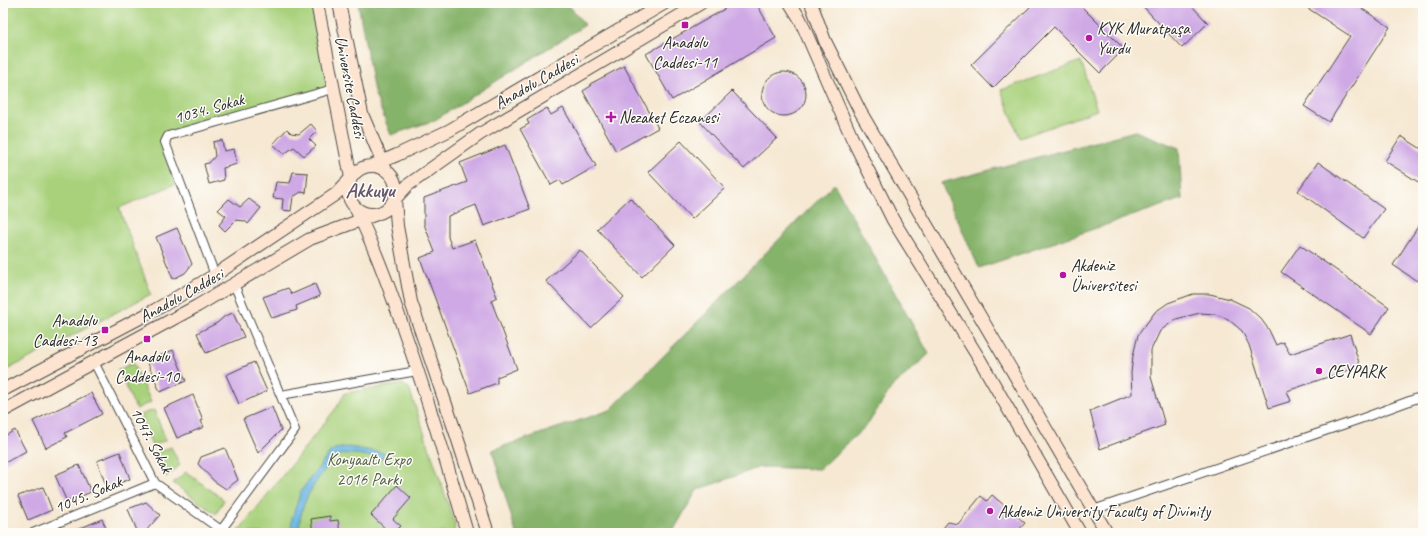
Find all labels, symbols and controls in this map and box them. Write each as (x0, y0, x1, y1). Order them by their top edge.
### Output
place label: KYK Muratpaşa Yurdu (1097, 18, 1191, 59)
marker: Anadolu Caddesi-11 (680, 20, 690, 30)
place label: Anadolu Caddesi-11 (653, 32, 718, 73)
marker: KYK Muratpaşa Yurdu (1084, 33, 1094, 43)
street label: Universite Caddesi (330, 34, 371, 142)
street label: Anadolu Caddesi (491, 48, 584, 114)
street label: 1034. Sokak (172, 88, 248, 128)
place label: Nezaket Eczanesi (619, 107, 721, 128)
marker: Nezaket Eczanesi (606, 112, 616, 122)
district label: Akkuyu (345, 177, 397, 203)
place label: Akdeniz Üniversitesi (1071, 255, 1138, 296)
street label: Anadolu Caddesi (136, 262, 229, 327)
marker: Akdeniz Üniversitesi (1058, 270, 1068, 280)
place label: Anadolu Caddesi-13 (33, 310, 99, 351)
marker: Anadolu Caddesi-13 (100, 325, 110, 335)
marker: Anadolu Caddesi-10 (142, 334, 152, 344)
place label: Anadolu Caddesi-10 (115, 346, 180, 387)
place label: CEYPARK (1327, 361, 1387, 382)
marker: CEYPARK (1314, 366, 1324, 376)
street label: 1047. Sokak (126, 404, 178, 478)
park label: Konyaaltı Expo 2016 Parkı (327, 449, 412, 490)
street label: 1045. Sokak (51, 470, 127, 518)
place label: Akdeniz University Faculty of Divinity (998, 501, 1211, 522)
marker: Akdeniz University Faculty of Divinity (985, 506, 995, 516)

